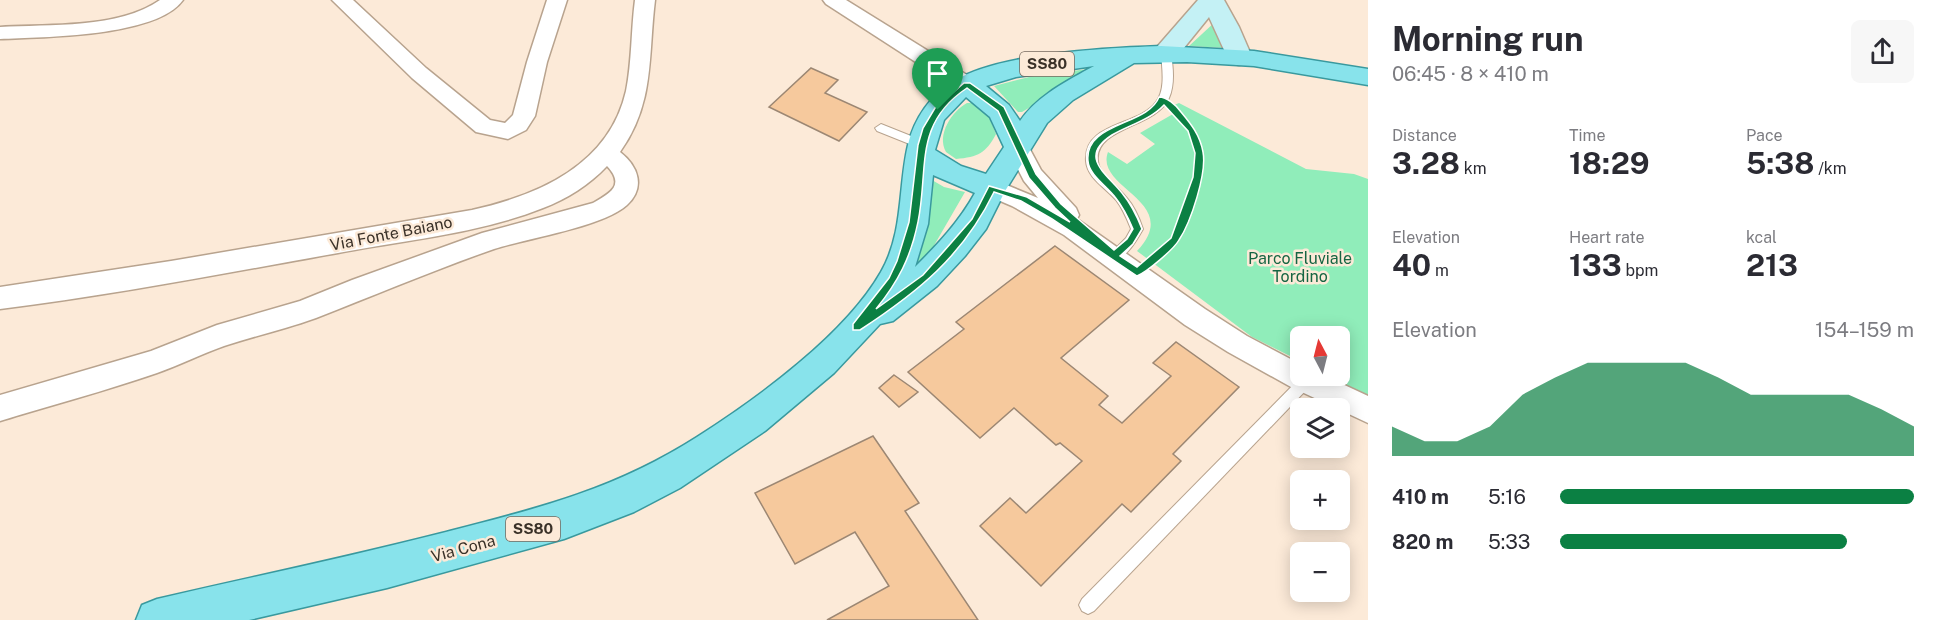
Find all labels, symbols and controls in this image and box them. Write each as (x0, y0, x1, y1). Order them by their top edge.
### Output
text: Morning run (1392, 20, 1584, 58)
button: share (1851, 20, 1914, 83)
pin (912, 48, 963, 110)
road number: SS80 (1020, 52, 1074, 76)
icon: arrive (921, 57, 954, 90)
text: 06:45 · 8 × 410 m (1392, 62, 1549, 86)
text: Distance (1392, 126, 1457, 145)
text: Time (1569, 126, 1605, 145)
text: Pace (1746, 126, 1783, 145)
text: 3.28 (1392, 145, 1460, 181)
text: 18:29 (1569, 145, 1649, 181)
text: 5:38 (1746, 145, 1814, 181)
text: km (1460, 159, 1487, 178)
text: /km (1814, 159, 1847, 178)
street label: Via Fonte Baiano (328, 212, 454, 255)
text: Elevation (1392, 228, 1460, 247)
text: Heart rate (1569, 228, 1645, 247)
text: kcal (1746, 228, 1777, 247)
text: 40 (1392, 247, 1431, 283)
text: 133 (1569, 247, 1622, 283)
text: 213 (1746, 247, 1798, 283)
park label: Parco Fluviale Tordino (1248, 249, 1352, 286)
text: m (1431, 261, 1449, 280)
text: bpm (1622, 261, 1658, 280)
text: Elevation (1392, 318, 1477, 342)
text: 154–159 m (1815, 318, 1914, 342)
north arrow (1290, 326, 1350, 386)
map controls (1290, 326, 1350, 602)
button: layers (1290, 398, 1350, 458)
button: + (1290, 470, 1350, 530)
text: 410 m (1392, 485, 1449, 509)
text: 5:16 (1488, 485, 1526, 509)
road number: SS80 (506, 517, 560, 541)
text: 820 m (1392, 530, 1453, 554)
text: 5:33 (1488, 530, 1530, 554)
street label: Via Cona (429, 531, 497, 566)
button: − (1290, 542, 1350, 602)

